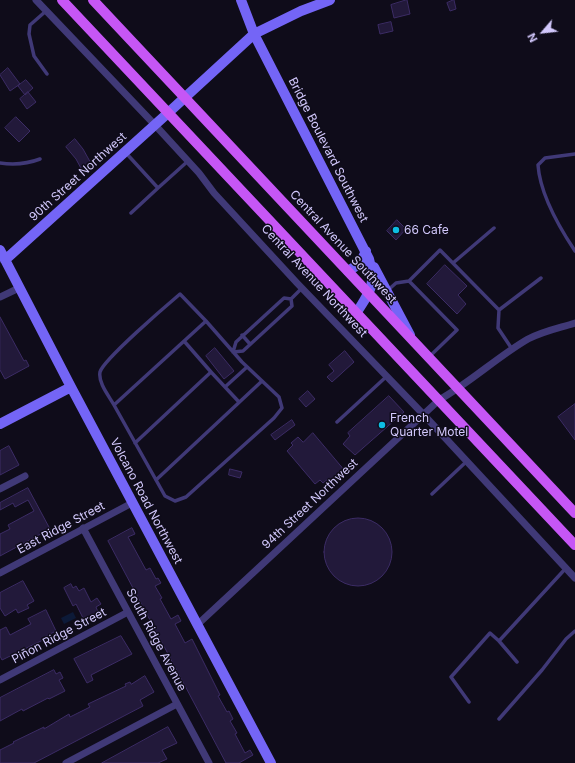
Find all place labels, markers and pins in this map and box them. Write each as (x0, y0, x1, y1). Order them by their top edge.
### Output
place label: 66 Cafe (404, 223, 449, 237)
marker: 66 Cafe (391, 225, 401, 235)
place label: French Quarter Motel (390, 411, 468, 439)
marker: French Quarter Motel (377, 420, 387, 430)

